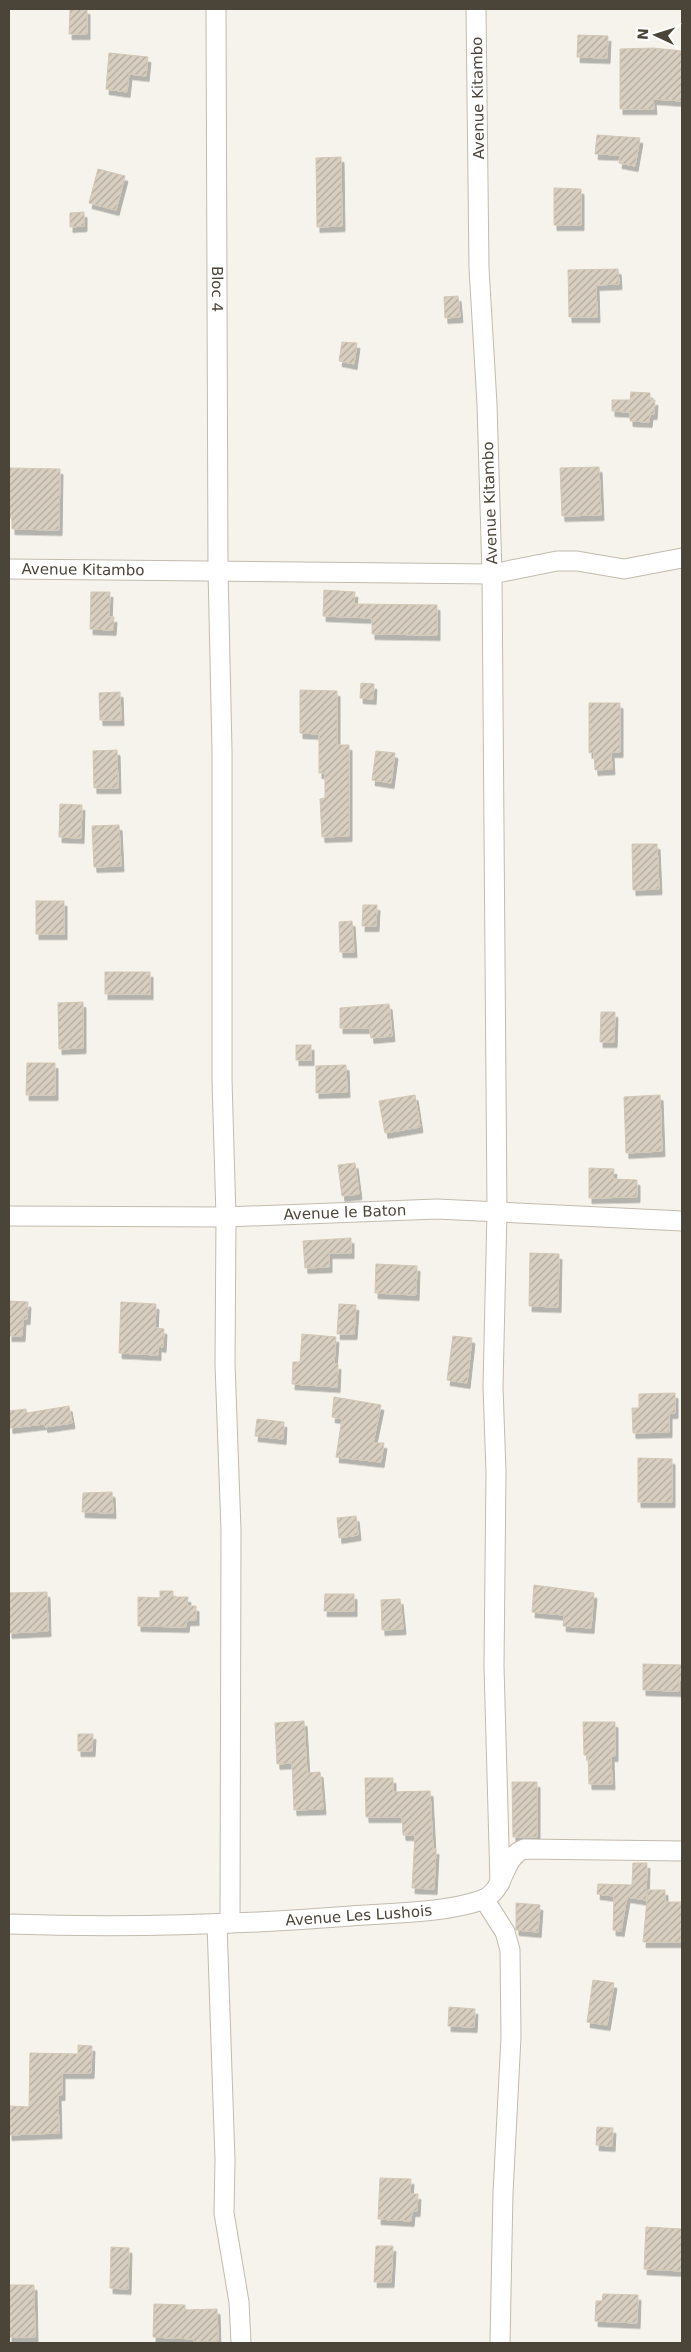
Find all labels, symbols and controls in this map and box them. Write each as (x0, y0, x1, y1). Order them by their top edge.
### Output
north arrow (631, 10, 681, 60)
text: N (635, 28, 651, 40)
street label: Avenue Kitambo (468, 36, 488, 160)
street label: Bloc 4 (208, 266, 226, 312)
street label: Avenue Kitambo (479, 441, 501, 565)
street label: Avenue Kitambo (21, 560, 145, 579)
street label: Avenue le Baton (283, 1201, 407, 1224)
street label: Avenue Les Lushois (285, 1901, 433, 1929)

